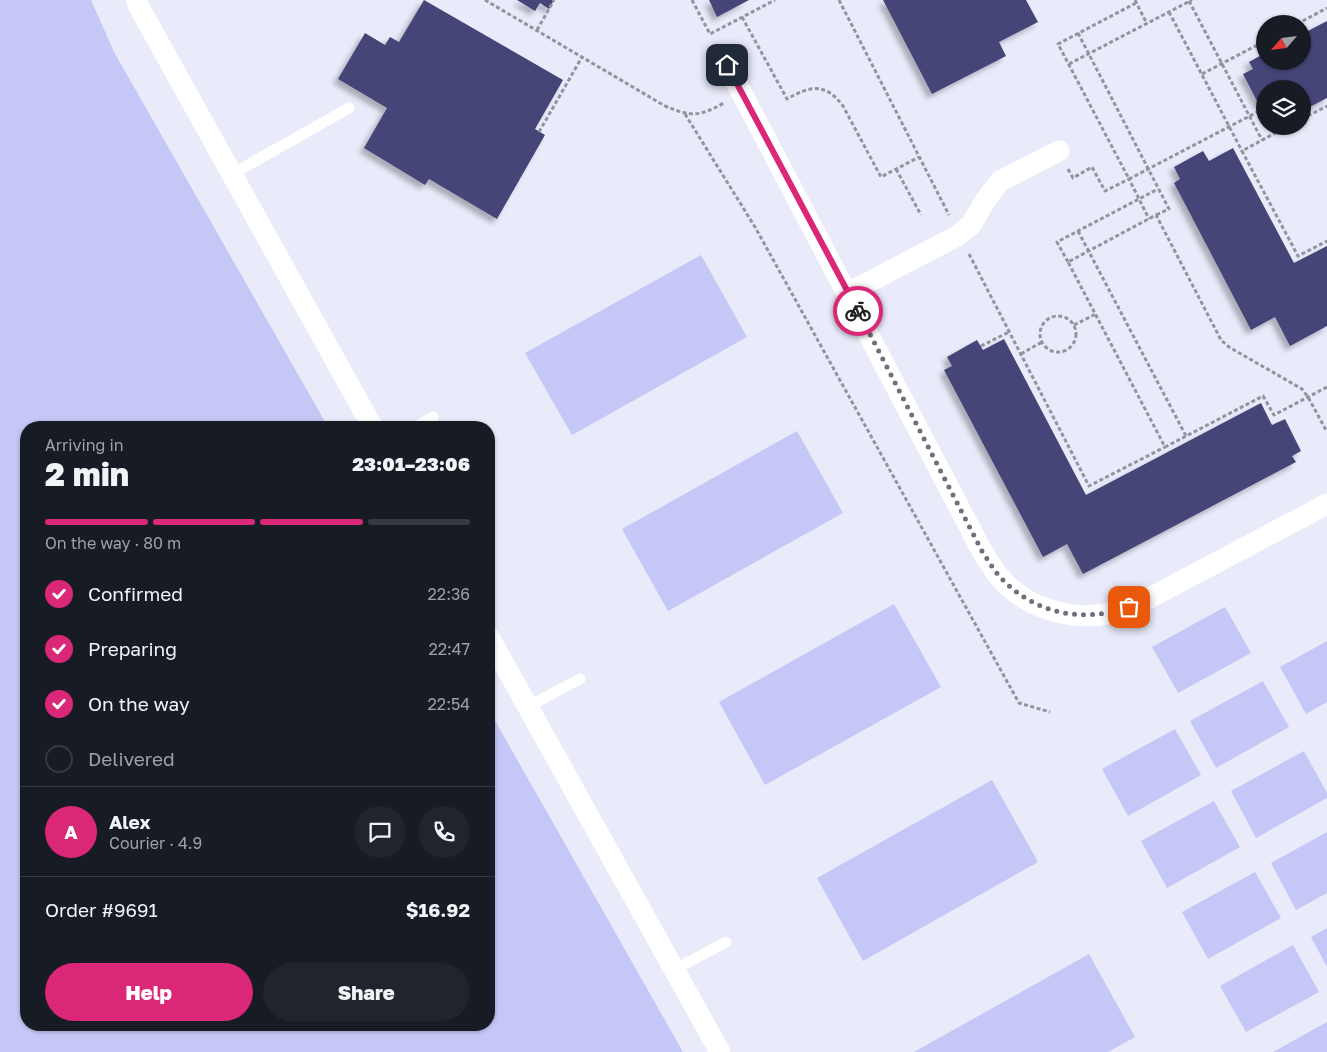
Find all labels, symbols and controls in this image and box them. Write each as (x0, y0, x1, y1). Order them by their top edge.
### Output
north arrow (1256, 15, 1311, 70)
map controls (1256, 15, 1311, 135)
pin (706, 44, 748, 86)
icon: home (713, 51, 741, 79)
button: layers (1256, 80, 1311, 135)
courier (833, 286, 883, 336)
icon: bike (844, 297, 872, 325)
text: Arriving in (45, 435, 124, 455)
text: 23:01–23:06 (352, 452, 470, 475)
text: 2 min (45, 455, 129, 493)
text: On the way · 80 m (45, 533, 181, 553)
icon: check (45, 580, 73, 608)
text: Confirmed (88, 582, 183, 605)
text: 22:36 (428, 584, 470, 604)
pin (1108, 586, 1150, 628)
icon: bag (1115, 593, 1143, 621)
icon: check (45, 635, 73, 663)
text: Preparing (88, 637, 177, 660)
text: 22:47 (428, 639, 470, 659)
icon: check (45, 690, 73, 718)
text: On the way (88, 692, 190, 715)
text: 22:54 (428, 694, 470, 714)
text: Delivered (88, 747, 175, 770)
button: chat (354, 806, 406, 858)
button: phone (418, 806, 470, 858)
text: Alex (109, 810, 150, 833)
text: A (64, 820, 78, 843)
text: Courier · 4.9 (109, 833, 202, 853)
text: Order #9691 (45, 898, 158, 921)
text: $16.92 (406, 898, 470, 921)
button: Help (45, 963, 253, 1021)
button: Share (263, 963, 470, 1021)

